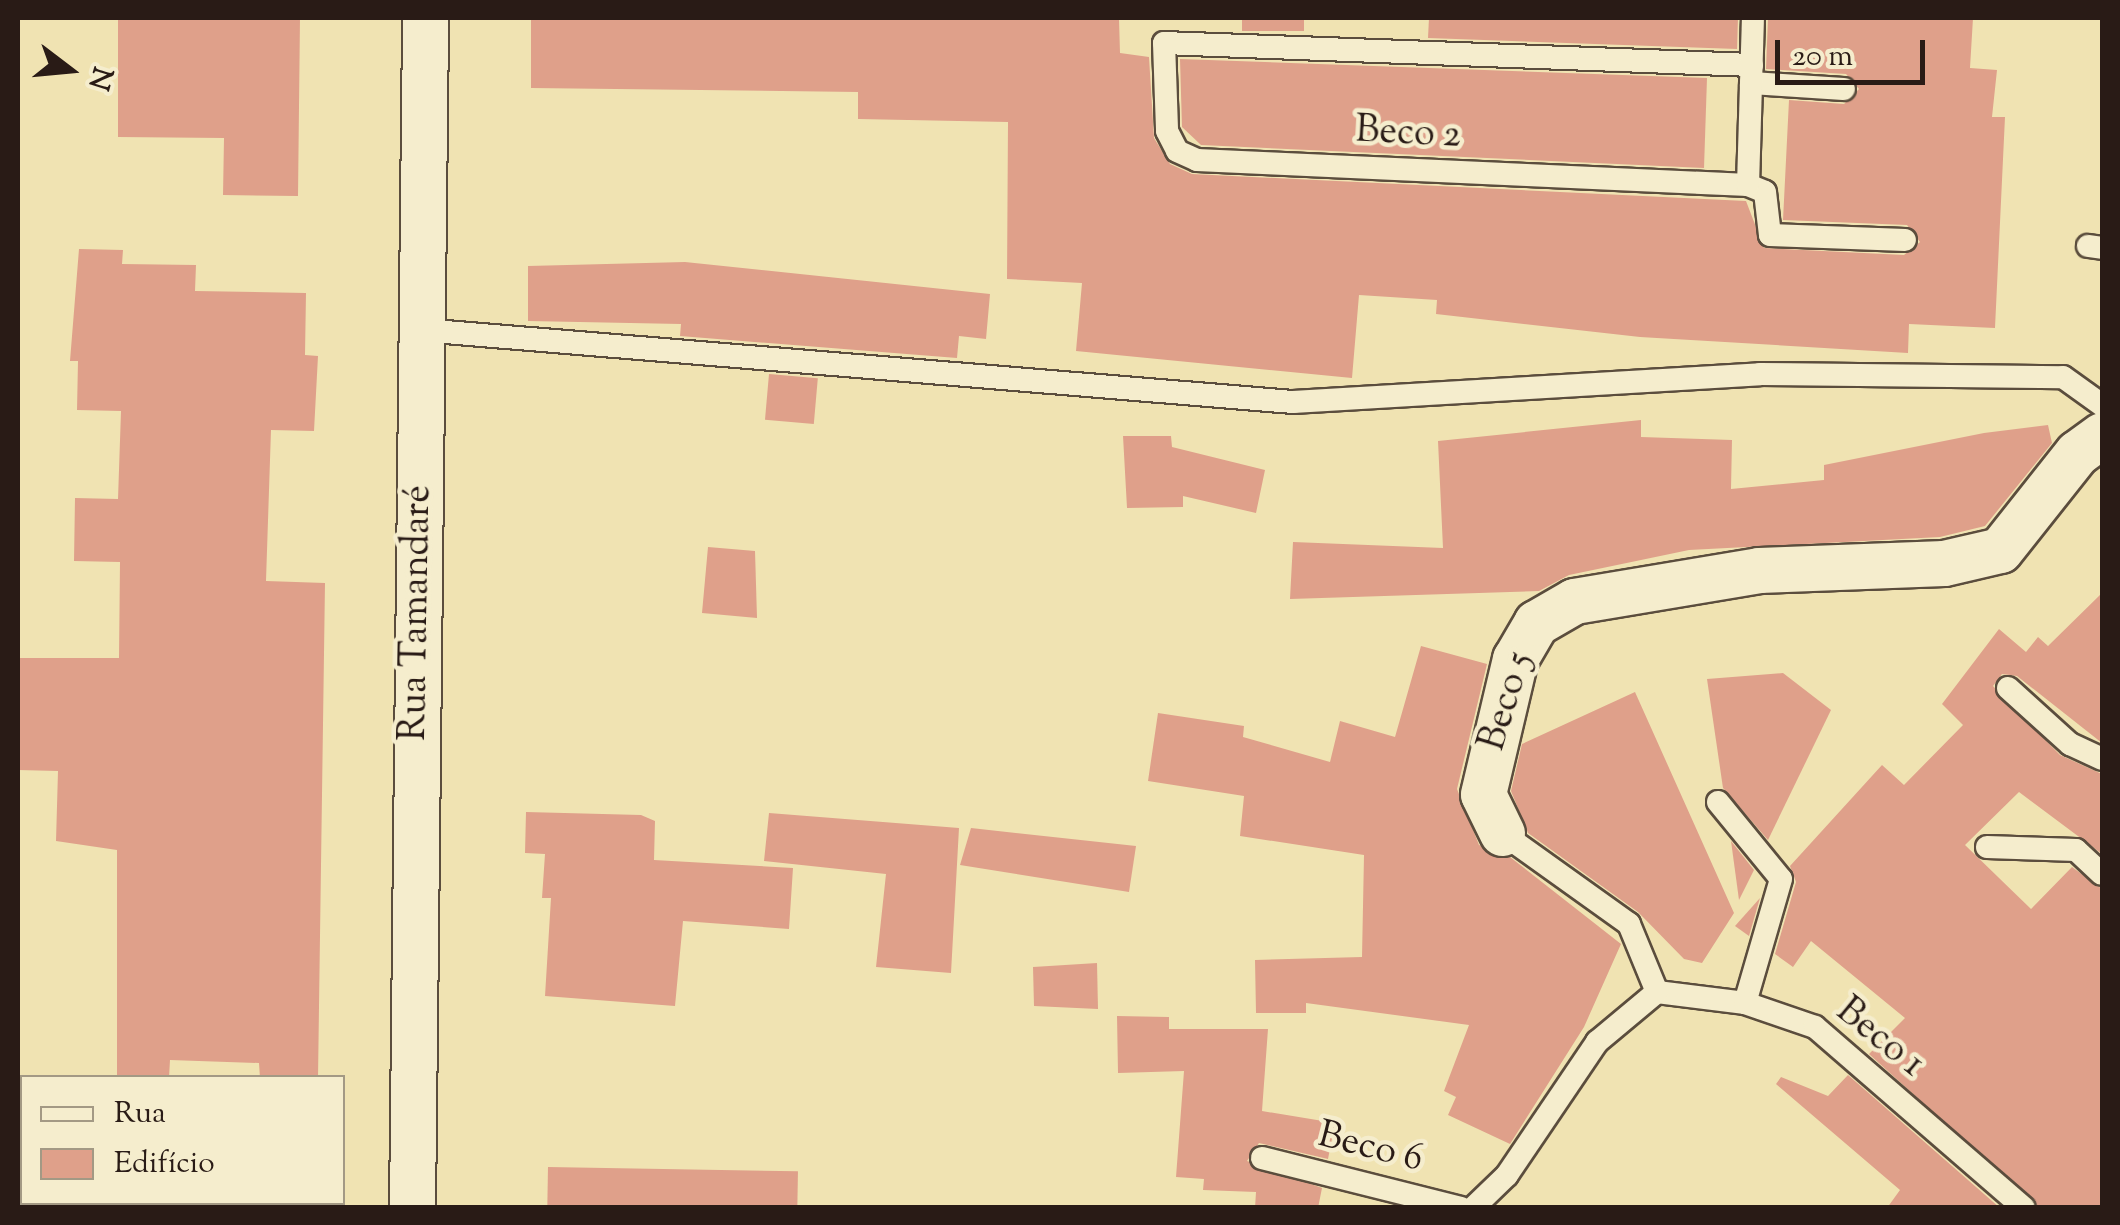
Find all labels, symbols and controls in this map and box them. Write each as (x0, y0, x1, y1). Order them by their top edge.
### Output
north arrow (20, 20, 120, 120)
scale bar (1780, 20, 1930, 82)
text: 20 m (1792, 36, 1853, 79)
text: N (77, 62, 121, 95)
street label: Beco 2 (1354, 109, 1462, 161)
street label: Rua Tamandaré (393, 485, 443, 741)
street label: Beco 5 (1471, 647, 1545, 757)
street label: Beco 1 (1826, 990, 1932, 1088)
legend (20, 1075, 345, 1205)
text: Rua (114, 1093, 166, 1136)
street label: Beco 6 (1313, 1114, 1427, 1184)
text: Edifício (114, 1143, 215, 1186)

